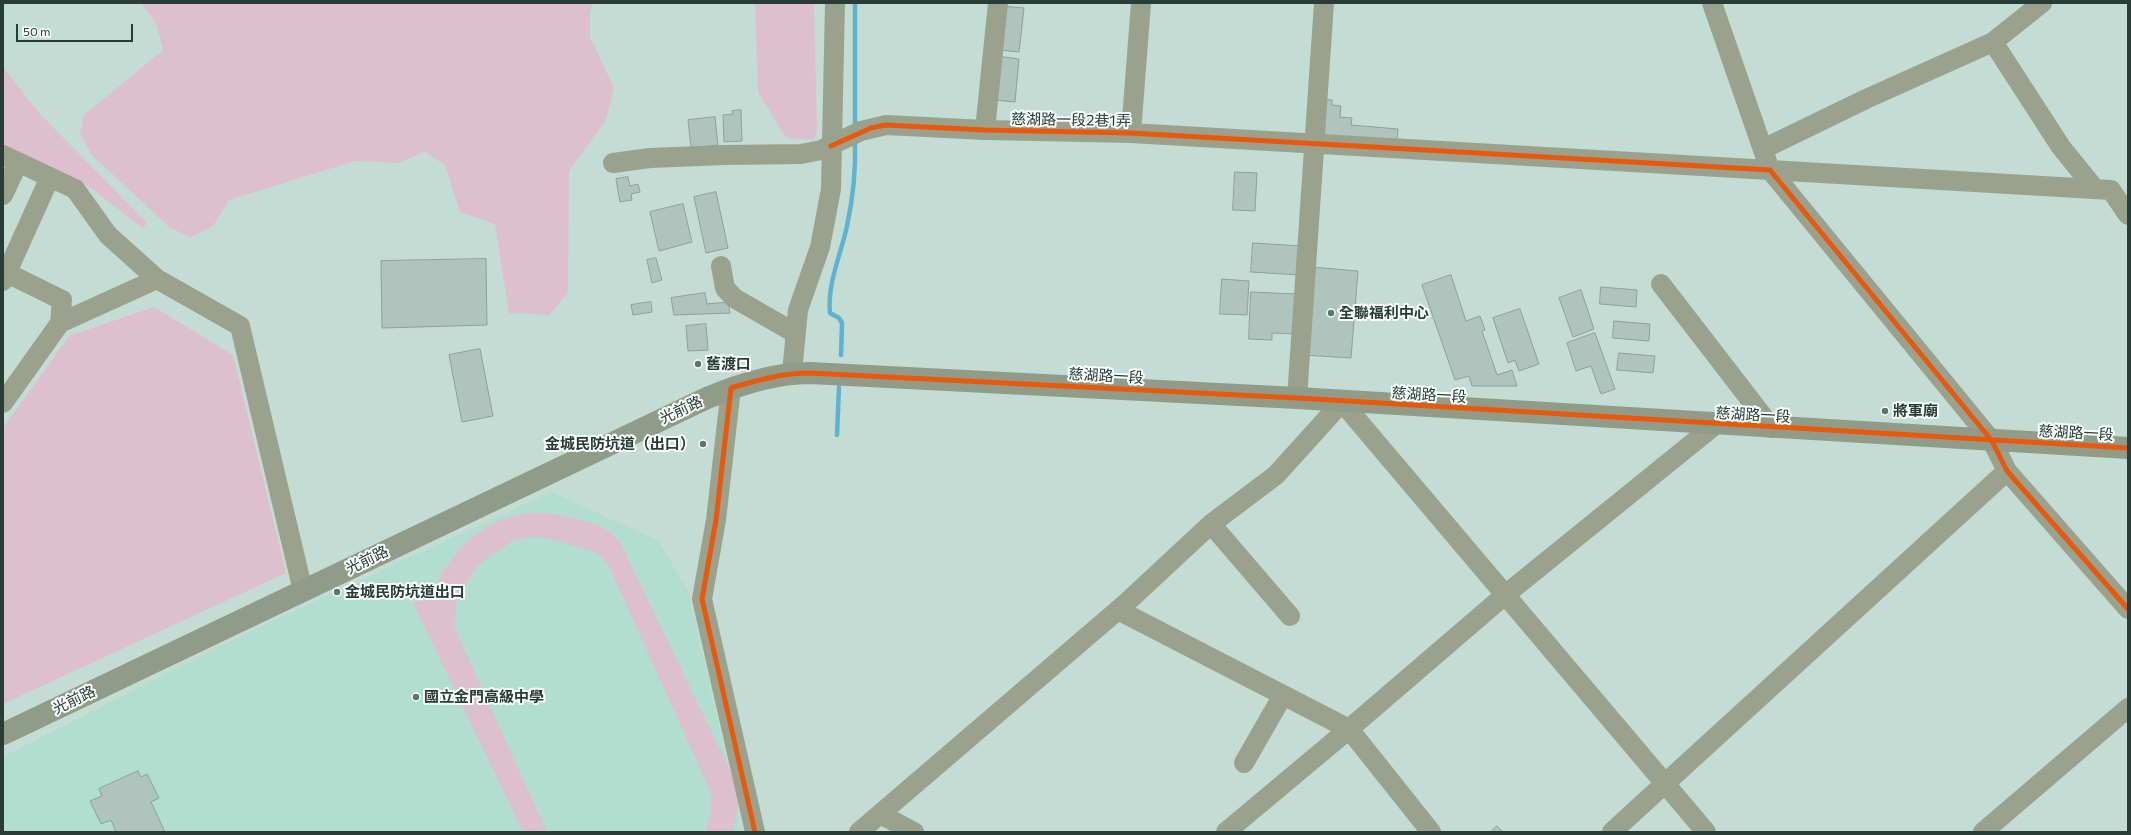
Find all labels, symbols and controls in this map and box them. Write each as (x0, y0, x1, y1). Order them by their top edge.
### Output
scale bar (18, 16, 135, 42)
text: 50 m (23, 24, 51, 38)
street label: 慈湖路一段2巷1弄 (1011, 110, 1131, 130)
place label: 全聯福利中心 (1339, 304, 1429, 322)
marker: 全聯福利中心 (1326, 308, 1336, 318)
place label: 舊渡口 (706, 355, 751, 373)
marker: 舊渡口 (693, 359, 703, 369)
street label: 慈湖路一段 (1068, 365, 1144, 387)
street label: 慈湖路一段 (1391, 384, 1467, 406)
street label: 光前路 (657, 392, 705, 428)
place label: 將軍廟 (1893, 402, 1938, 420)
street label: 慈湖路一段 (1715, 404, 1791, 426)
marker: 將軍廟 (1880, 406, 1890, 416)
street label: 慈湖路一段 (2038, 422, 2114, 444)
place label: 金城民防坑道（出口） (545, 435, 695, 453)
marker: 金城民防坑道（出口） (698, 439, 708, 449)
street label: 光前路 (343, 542, 391, 578)
place label: 金城民防坑道出口 (345, 583, 465, 601)
marker: 金城民防坑道出口 (332, 587, 342, 597)
street label: 光前路 (50, 682, 98, 718)
place label: 國立金門高級中學 (424, 688, 544, 706)
marker: 國立金門高級中學 (411, 692, 421, 702)

